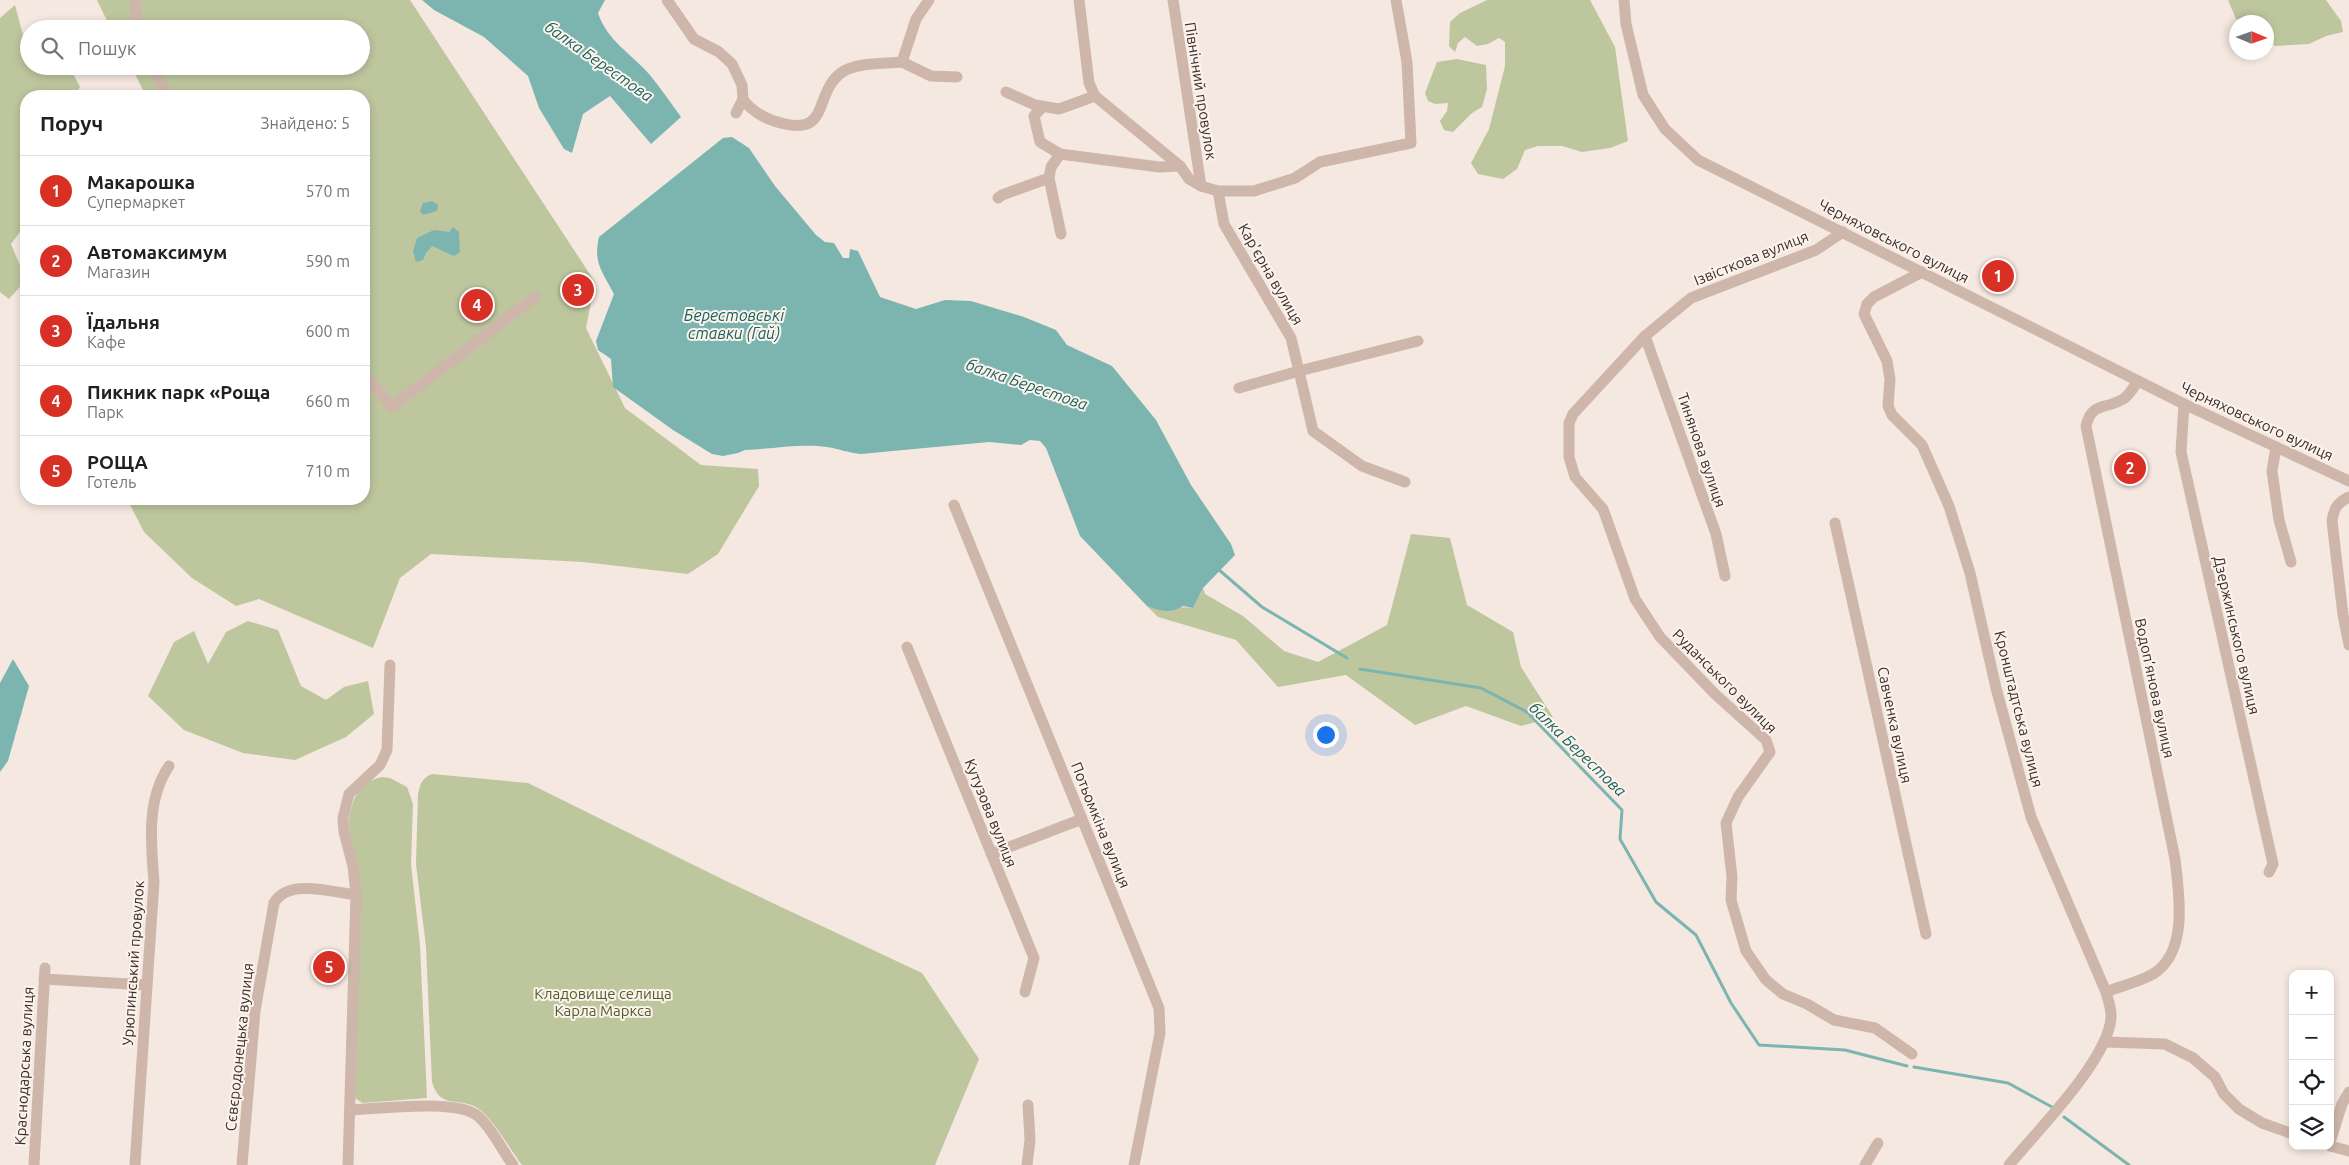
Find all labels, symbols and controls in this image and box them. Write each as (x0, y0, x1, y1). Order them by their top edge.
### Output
north arrow (2229, 15, 2274, 60)
water label: балка Берестова (542, 17, 657, 105)
search box (20, 20, 370, 75)
street label: Північний провулок (1182, 21, 1220, 161)
icon: search (38, 34, 66, 62)
text: Пошук (78, 37, 137, 59)
text: Поруч (40, 111, 103, 135)
text: Знайдено: 5 (261, 114, 350, 132)
text: Макарошка (87, 171, 195, 193)
text: 1 (51, 182, 61, 200)
text: 570 m (305, 182, 350, 200)
text: Супермаркет (87, 193, 185, 211)
street label: Черняховського вулиця (1816, 196, 1972, 286)
street label: Кар'єрна вулиця (1235, 220, 1307, 328)
street label: Iзвiсткова вулиця (1691, 227, 1811, 289)
text: Автомаксимум (87, 241, 227, 263)
text: 2 (51, 252, 61, 270)
text: 590 m (305, 252, 350, 270)
pin: 1 (1982, 257, 2014, 295)
text: Магазин (87, 263, 150, 281)
pin: 3 (562, 271, 594, 309)
pin: 4 (461, 286, 493, 324)
water label: Берестовські ставки (Гай) (684, 306, 785, 343)
text: Їдальня (87, 311, 160, 333)
text: 3 (51, 322, 61, 340)
text: 600 m (305, 322, 350, 340)
text: Кафе (87, 333, 126, 351)
water label: балка Берестова (964, 355, 1090, 413)
street label: Черняховського вулиця (2178, 378, 2336, 464)
text: Пикник парк «Роща (87, 381, 270, 403)
street label: Тинянова вулиця (1674, 391, 1730, 509)
text: 4 (51, 392, 61, 410)
text: 660 m (305, 392, 350, 410)
text: Парк (87, 403, 124, 421)
pin: 2 (2114, 449, 2146, 487)
text: РОЩА (87, 451, 148, 473)
text: 5 (51, 462, 61, 480)
text: 710 m (305, 462, 350, 480)
text: Готель (87, 473, 136, 491)
street label: Дзержинського вулиця (2210, 554, 2264, 716)
street label: Водоп’янова вулиця (2132, 616, 2178, 760)
street label: Руданського вулиця (1669, 625, 1781, 737)
street label: Кронштадтська вулиця (1991, 629, 2047, 789)
street label: Савченка вулиця (1874, 665, 1916, 785)
water label: балка Берестова (1526, 698, 1630, 800)
your location (1313, 722, 1339, 748)
street label: Кутузова вулиця (961, 756, 1021, 870)
street label: Потьомкіна вулиця (1068, 760, 1134, 890)
street label: Урюпинський провулок (119, 880, 147, 1046)
pin: 5 (313, 948, 345, 986)
street label: Сєвєродонецька вулиця (222, 962, 256, 1132)
map controls (2289, 970, 2334, 1150)
button: + (2289, 970, 2334, 1015)
park label: Кладовище селища Карла Маркса (534, 985, 672, 1019)
street label: Краснодарська вулиця (11, 986, 37, 1146)
button: − (2289, 1015, 2334, 1060)
button: locate (2289, 1060, 2334, 1105)
button: layers (2289, 1105, 2334, 1150)

